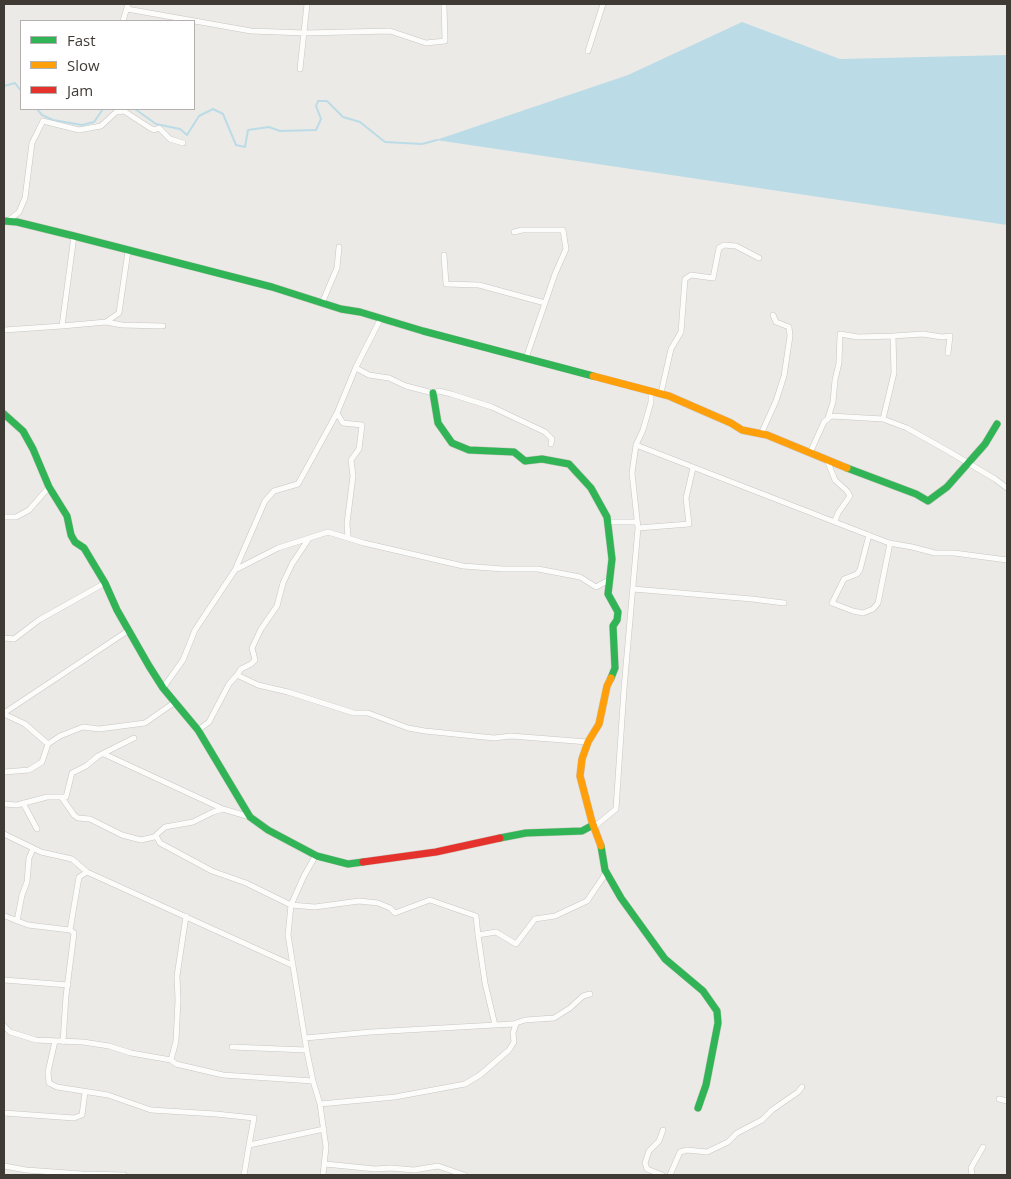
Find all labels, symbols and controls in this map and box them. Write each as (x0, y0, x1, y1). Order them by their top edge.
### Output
legend (20, 20, 195, 110)
text: Fast (67, 30, 96, 50)
text: Slow (67, 55, 100, 75)
text: Jam (67, 80, 93, 100)

